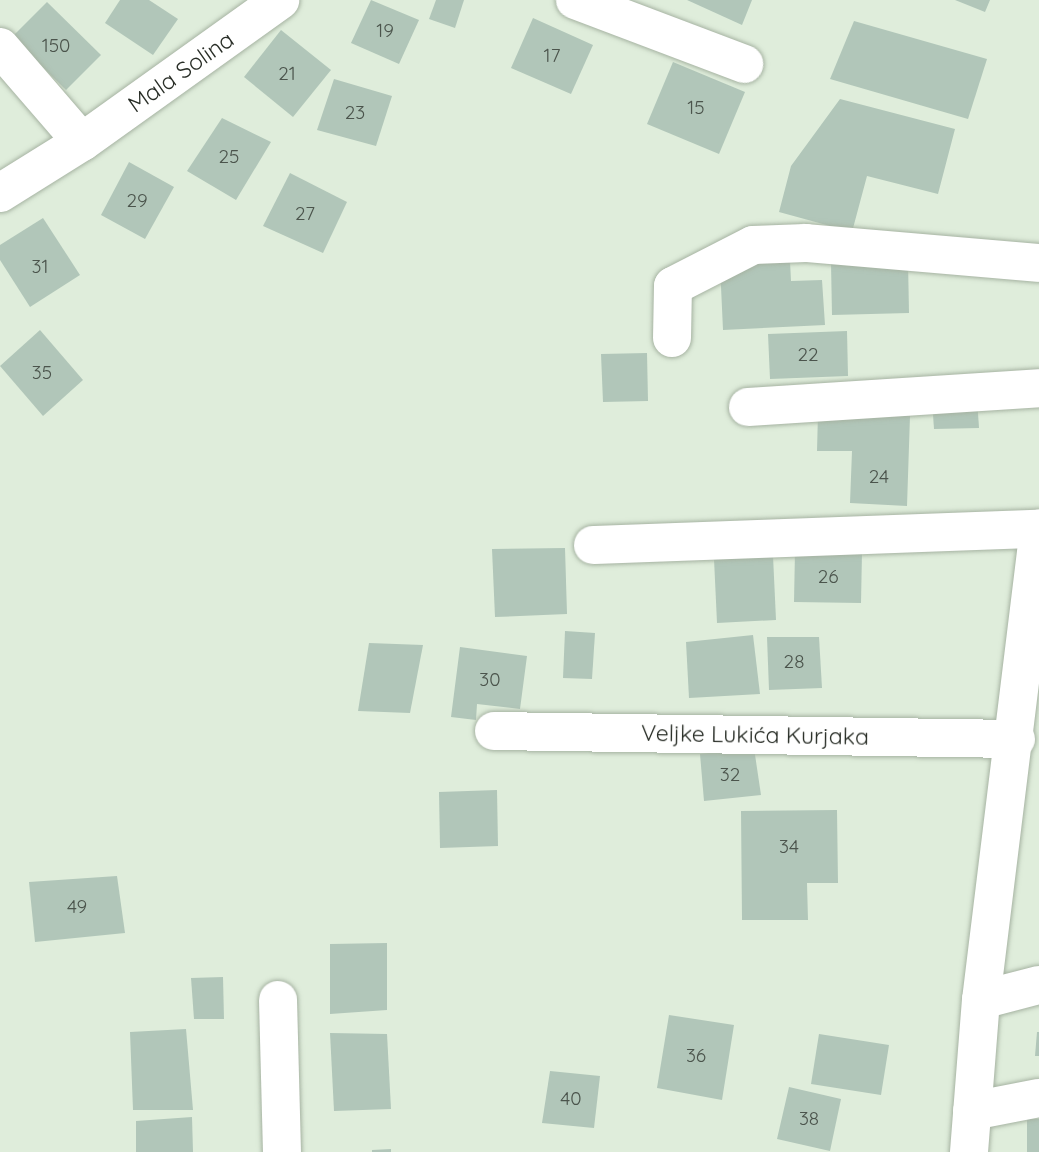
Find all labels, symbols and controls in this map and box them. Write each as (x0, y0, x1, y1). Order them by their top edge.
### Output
house number: 19 (376, 20, 394, 42)
street label: Mala Solina (123, 25, 239, 119)
house number: 150 (42, 35, 70, 57)
house number: 17 (544, 45, 560, 67)
house number: 21 (278, 63, 296, 85)
house number: 15 (687, 97, 705, 119)
house number: 23 (345, 102, 365, 124)
house number: 25 (219, 146, 239, 168)
house number: 29 (126, 190, 148, 212)
house number: 27 (295, 203, 315, 225)
house number: 31 (32, 256, 48, 278)
house number: 22 (797, 344, 819, 366)
house number: 35 (32, 362, 52, 384)
house number: 24 (869, 466, 889, 488)
house number: 26 (818, 566, 838, 588)
house number: 28 (784, 651, 804, 673)
house number: 30 (479, 669, 501, 691)
street label: Veljke Lukića Kurjaka (641, 719, 869, 751)
house number: 32 (720, 764, 740, 786)
house number: 34 (779, 836, 799, 858)
house number: 49 (67, 896, 87, 918)
house number: 36 (686, 1045, 706, 1067)
house number: 40 (560, 1088, 582, 1110)
house number: 38 (799, 1108, 819, 1130)

